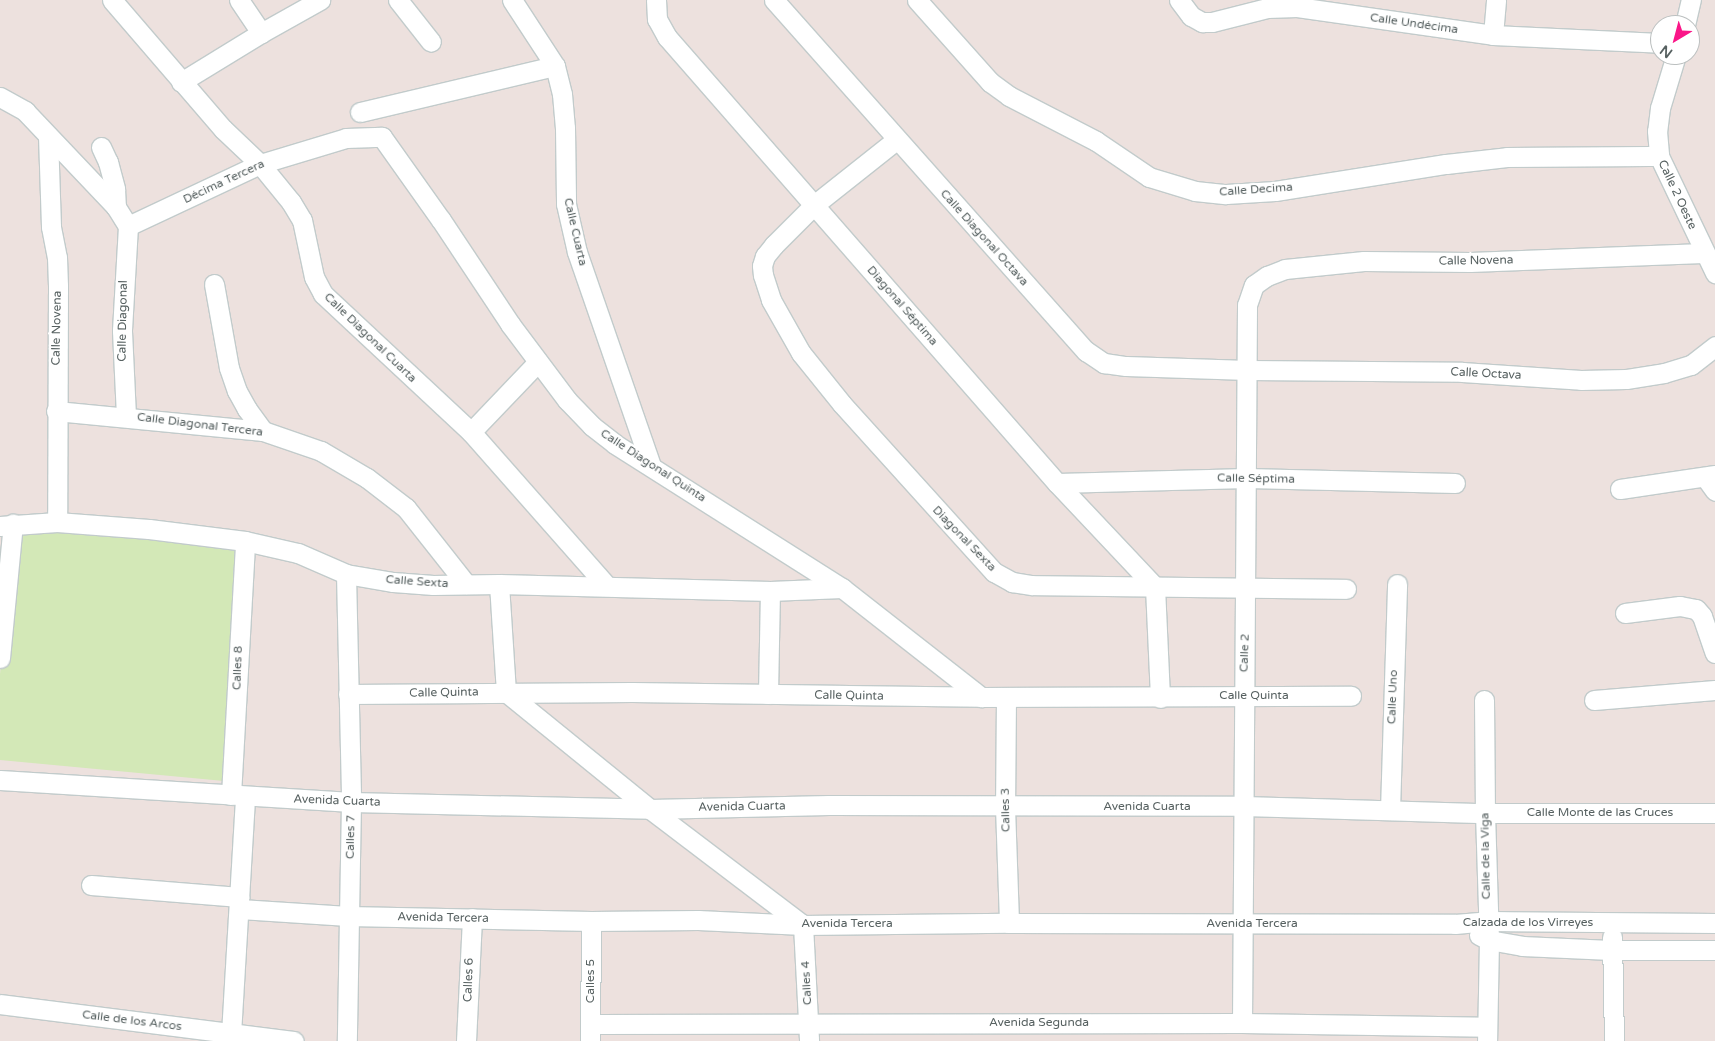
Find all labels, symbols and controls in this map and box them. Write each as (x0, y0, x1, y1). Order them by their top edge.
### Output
street label: Calle Undécima (1369, 11, 1459, 37)
north arrow (1650, 15, 1700, 65)
text: N (1657, 41, 1676, 62)
street label: Décima Tercera (181, 157, 267, 207)
street label: Calle 2 Oeste (1655, 158, 1699, 232)
street label: Calle Decima (1219, 180, 1293, 200)
street label: Calle Diagonal Octava (937, 187, 1031, 289)
street label: Calle Cuarta (560, 197, 590, 267)
street label: Calle Novena (1438, 253, 1514, 269)
street label: Diagonal Séptima (864, 263, 940, 349)
street label: Calle Diagonal (115, 280, 131, 362)
street label: Calle Novena (49, 290, 65, 366)
street label: Calle Diagonal Cuarta (321, 290, 419, 386)
street label: Calle Octava (1450, 365, 1522, 383)
street label: Calle Diagonal Tercera (136, 410, 264, 440)
street label: Calle Diagonal Quinta (597, 426, 709, 506)
street label: Calle Séptima (1217, 471, 1295, 487)
street label: Diagonal Sexta (929, 503, 999, 575)
street label: Calle Sexta (385, 573, 449, 591)
street label: Calle 2 (1237, 634, 1253, 672)
street label: Calles 8 (230, 646, 246, 690)
street label: Calle Uno (1385, 670, 1401, 724)
street label: Calle Quinta (409, 685, 479, 701)
street label: Calle Quinta (814, 688, 884, 704)
street label: Calle Quinta (1219, 689, 1289, 703)
street label: Calles 3 (998, 788, 1014, 832)
street label: Avenida Cuarta (293, 792, 381, 810)
street label: Avenida Cuarta (698, 799, 786, 815)
street label: Avenida Cuarta (1103, 800, 1191, 814)
street label: Calle Monte de las Cruces (1527, 806, 1673, 820)
street label: Calle de la Viga (1478, 812, 1494, 900)
street label: Calles 7 (343, 815, 359, 859)
street label: Avenida Tercera (397, 910, 489, 926)
street label: Calzada de los Virreyes (1463, 916, 1593, 930)
street label: Avenida Tercera (801, 917, 893, 931)
street label: Avenida Tercera (1206, 917, 1298, 931)
street label: Calles 6 (461, 958, 477, 1002)
street label: Calles 5 (584, 959, 598, 1003)
street label: Calles 4 (799, 961, 815, 1005)
street label: Calle de los Arcos (81, 1008, 183, 1034)
street label: Avenida Segunda (989, 1016, 1089, 1030)

